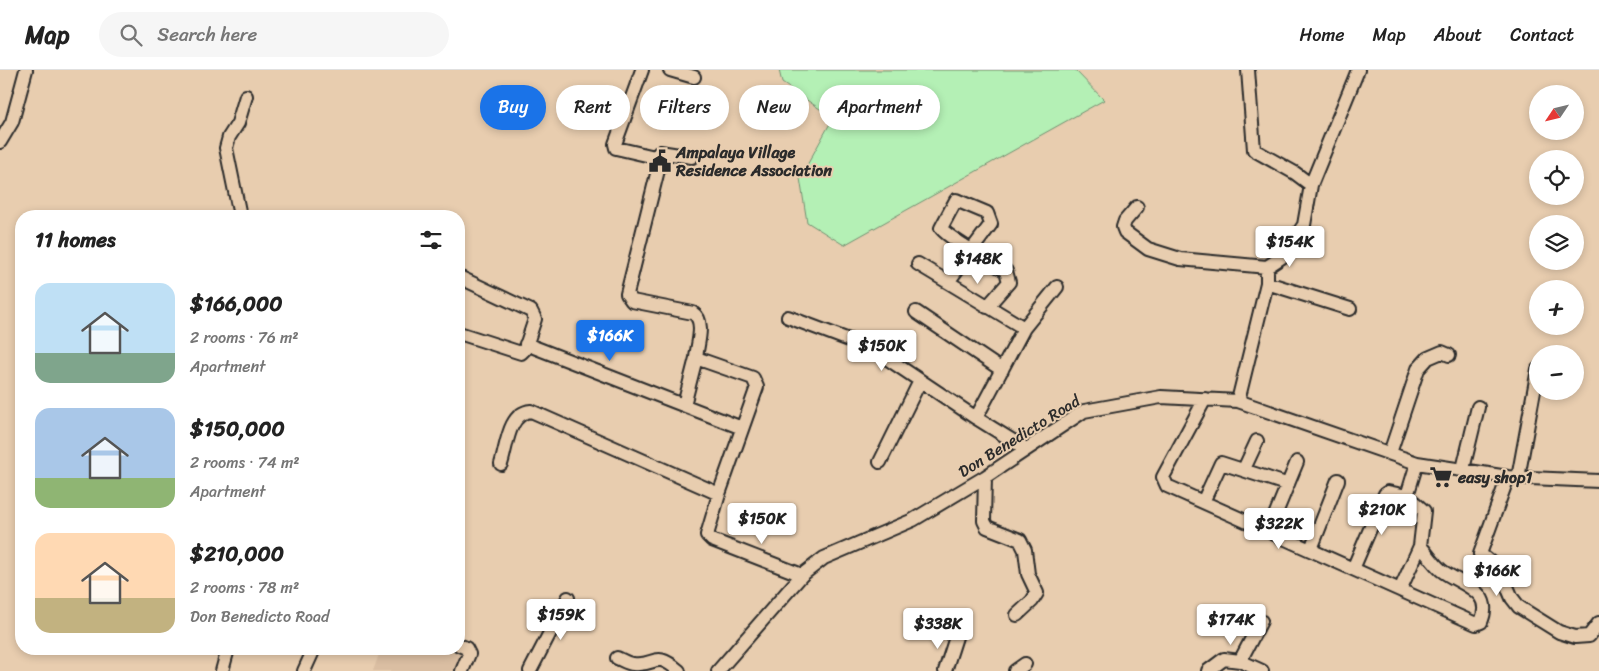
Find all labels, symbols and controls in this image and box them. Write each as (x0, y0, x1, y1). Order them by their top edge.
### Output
search box (99, 12, 449, 57)
text: Map (25, 14, 69, 56)
text: Search here (157, 18, 257, 51)
text: Home (1300, 19, 1345, 51)
text: Map (1373, 19, 1406, 51)
text: About (1434, 19, 1482, 51)
text: Contact (1510, 19, 1574, 51)
icon: search (117, 21, 145, 49)
chip: Buy (480, 85, 546, 130)
chip: Rent (556, 85, 630, 130)
chip: Filters (640, 85, 729, 130)
chip: New (739, 85, 809, 130)
chip: Apartment (819, 85, 940, 130)
north arrow (1529, 85, 1584, 140)
map controls (1529, 85, 1584, 400)
place label: Ampalaya Village Residence Association (675, 138, 832, 185)
public building icon: Ampalaya Village Residence Association (647, 148, 673, 174)
button: locate (1529, 150, 1584, 205)
button: layers (1529, 215, 1584, 270)
text: 11 homes (35, 221, 116, 259)
icon: filters (417, 226, 445, 254)
pin: $154K (1255, 226, 1325, 268)
text: $154K (1266, 227, 1314, 256)
pin: $148K (943, 242, 1013, 285)
text: $148K (954, 244, 1002, 273)
button: + (1529, 280, 1584, 335)
text: $166,000 (190, 285, 282, 323)
icon: home (75, 303, 135, 363)
pin: $166K (575, 320, 645, 362)
text: $166K (587, 321, 633, 350)
text: 2 rooms · 76 m² (190, 323, 299, 352)
pin: $150K (847, 330, 917, 372)
text: $150K (858, 331, 906, 360)
button: − (1529, 345, 1584, 400)
text: Apartment (190, 352, 266, 381)
street label: Don Benedicto Road (952, 386, 1087, 485)
text: $150,000 (190, 410, 285, 448)
icon: home (75, 428, 135, 488)
text: 2 rooms · 74 m² (190, 448, 300, 477)
place label: easy shop1 (1457, 463, 1532, 492)
supermarket icon: easy shop1 (1428, 464, 1454, 490)
text: Apartment (190, 477, 266, 506)
pin: $210K (1347, 494, 1417, 536)
text: $210K (1359, 495, 1405, 524)
pin: $150K (727, 502, 797, 545)
text: $150K (738, 504, 786, 533)
pin: $322K (1244, 508, 1314, 550)
text: $322K (1255, 509, 1303, 538)
text: $210,000 (190, 535, 284, 573)
icon: home (75, 553, 135, 613)
pin: $166K (1462, 554, 1532, 597)
text: $166K (1474, 556, 1520, 585)
text: 2 rooms · 78 m² (190, 573, 299, 602)
pin: $159K (526, 598, 596, 641)
text: $159K (538, 600, 584, 629)
text: Don Benedicto Road (190, 602, 330, 631)
pin: $174K (1196, 604, 1266, 646)
text: $174K (1208, 605, 1254, 634)
pin: $338K (903, 608, 973, 650)
text: $338K (914, 609, 962, 638)

